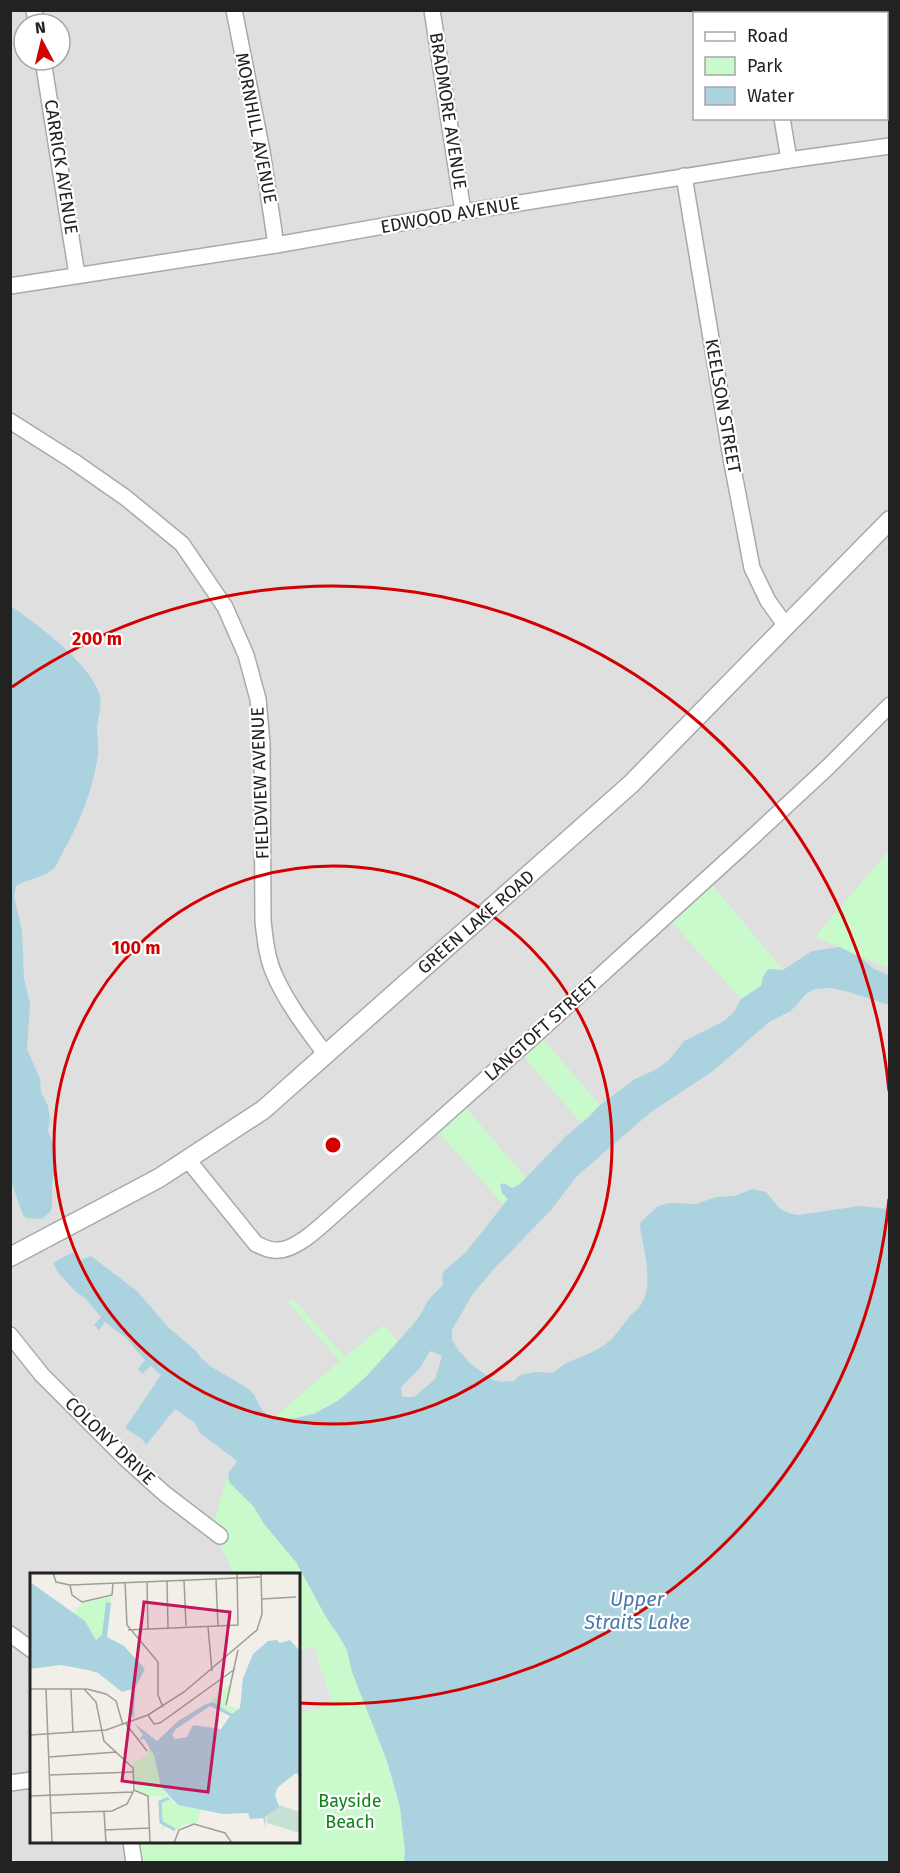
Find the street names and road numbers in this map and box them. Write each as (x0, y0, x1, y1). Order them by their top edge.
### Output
street label: BRADMORE AVENUE (425, 31, 471, 191)
street label: MORNHILL AVENUE (231, 51, 281, 205)
street label: CARRICK AVENUE (39, 98, 83, 236)
street label: EDWOOD AVENUE (379, 192, 521, 238)
street label: KEELSON STREET (700, 337, 746, 476)
street label: FIELDVIEW AVENUE (246, 706, 274, 860)
street label: GREEN LAKE ROAD (413, 865, 539, 979)
street label: LANGTOFT STREET (480, 972, 603, 1086)
street label: COLONY DRIVE (60, 1392, 160, 1490)

